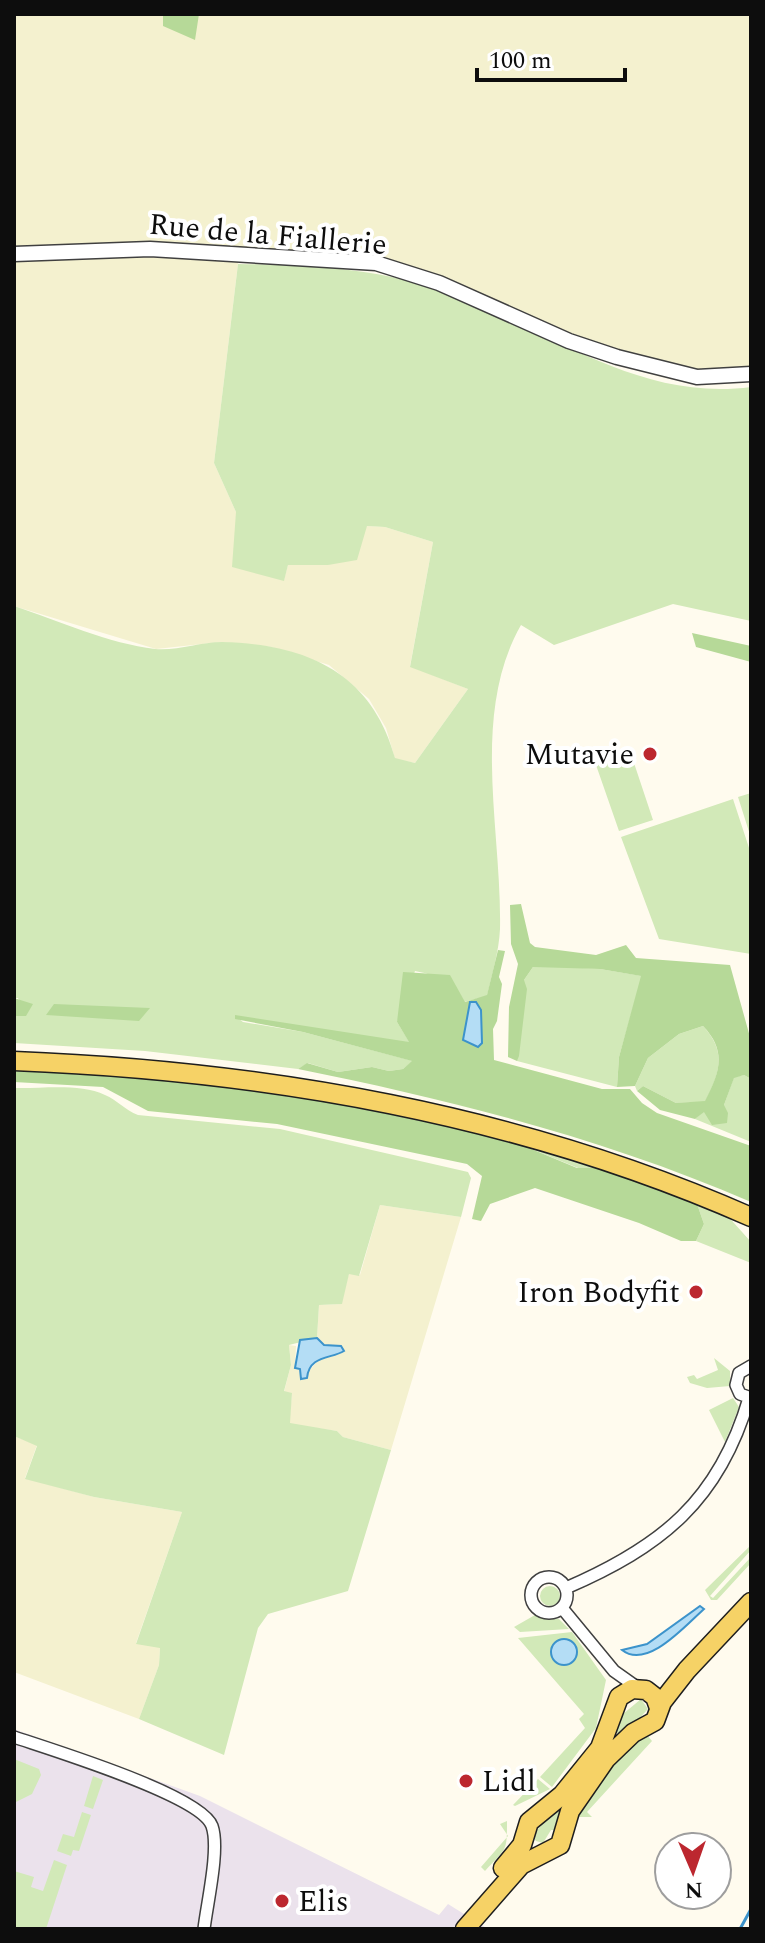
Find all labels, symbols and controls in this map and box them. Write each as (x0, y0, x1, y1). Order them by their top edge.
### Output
scale bar (477, 32, 625, 82)
text: 100 m (489, 43, 552, 79)
street label: Rue de la Fiallerie (147, 202, 389, 268)
place label: Mutavie (525, 732, 634, 778)
marker: Mutavie (641, 745, 659, 763)
place label: Iron Bodyfit (517, 1270, 680, 1316)
marker: Iron Bodyfit (687, 1283, 705, 1301)
place label: Lidl (482, 1759, 536, 1805)
marker: Lidl (457, 1772, 475, 1790)
north arrow (653, 1831, 733, 1911)
text: N (684, 1873, 703, 1906)
place label: Elis (298, 1879, 349, 1925)
marker: Elis (273, 1892, 291, 1910)

